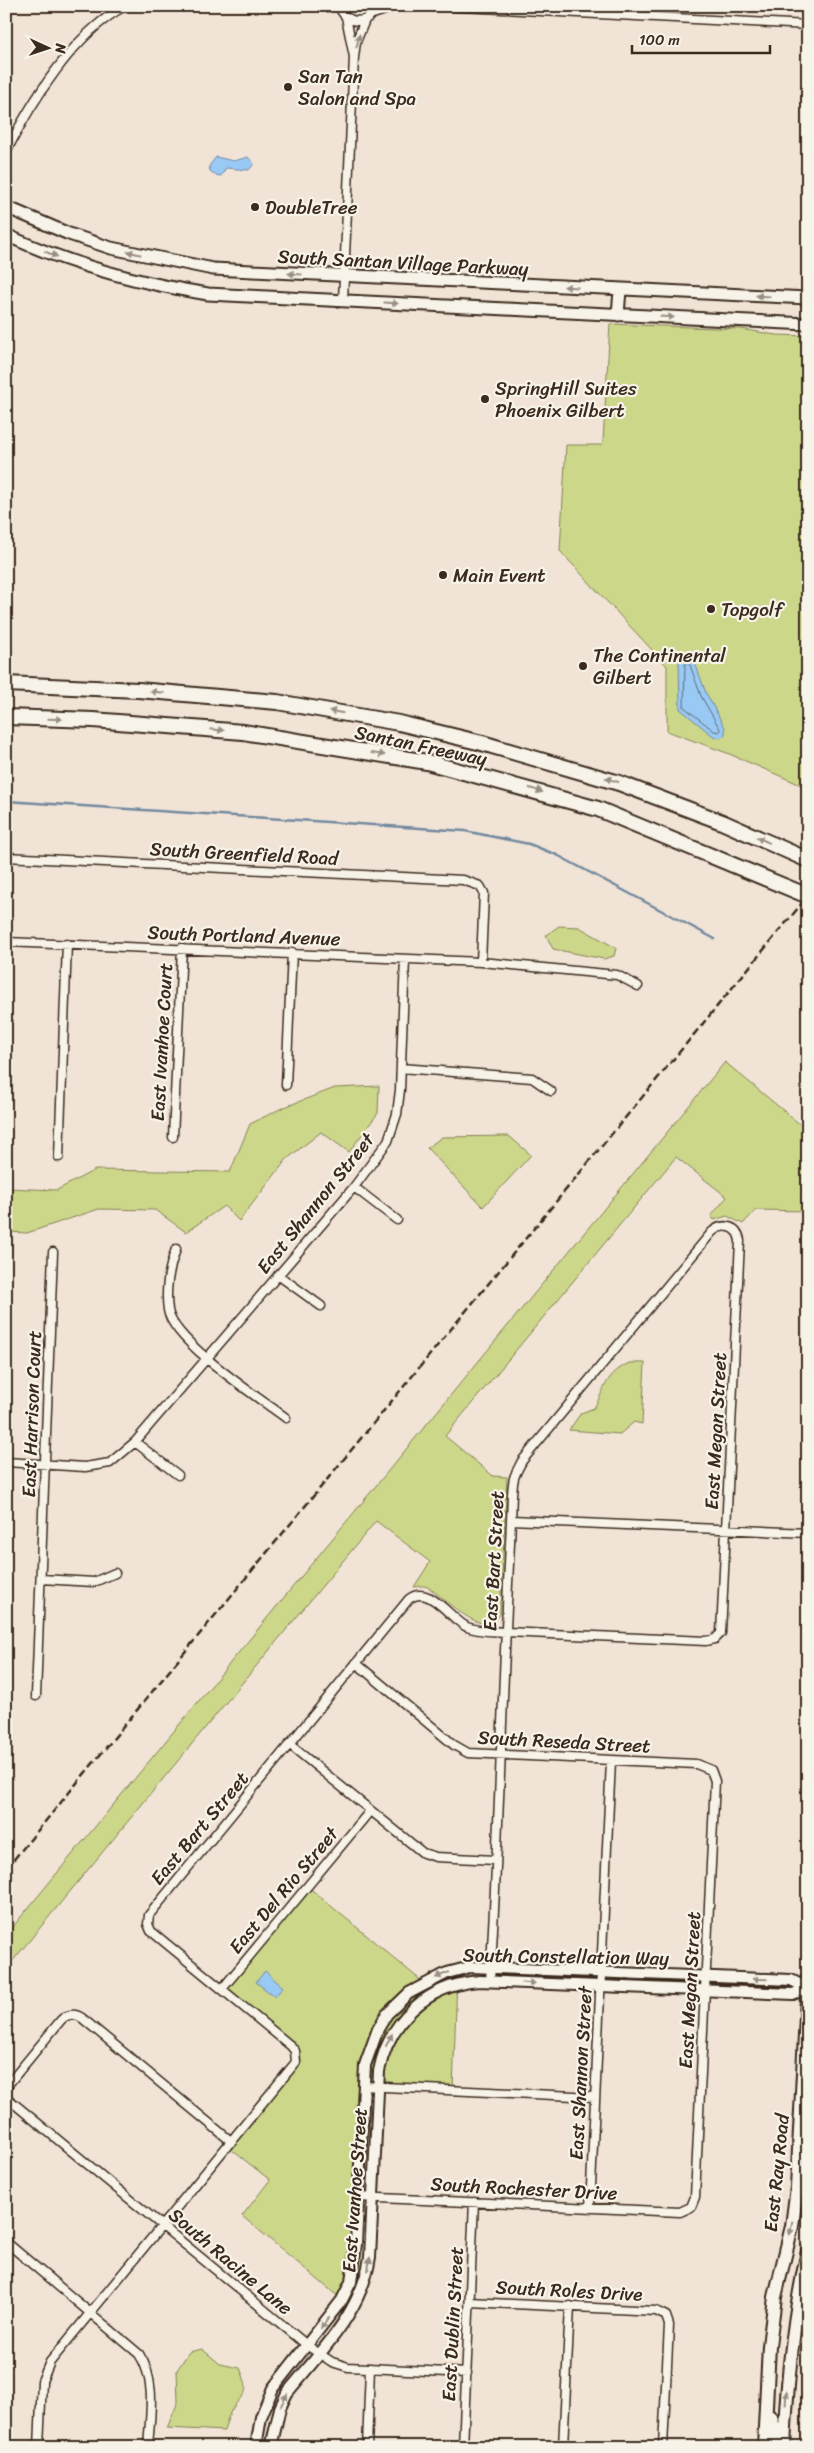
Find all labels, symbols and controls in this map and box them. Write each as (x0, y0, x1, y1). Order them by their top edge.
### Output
north arrow (22, 22, 72, 72)
scale bar (632, 22, 769, 54)
text: 100 m (639, 27, 680, 53)
one-way arrow (354, 33, 362, 48)
text: N (48, 42, 73, 54)
place label: San Tan Salon and Spa (298, 60, 416, 115)
marker: San Tan Salon and Spa (282, 81, 294, 93)
place label: DoubleTree (265, 191, 358, 224)
marker: DoubleTree (249, 201, 261, 213)
street label: South Santan Village Parkway (277, 239, 530, 286)
one-way arrow (126, 249, 141, 257)
one-way arrow (44, 250, 59, 258)
one-way arrow (286, 270, 302, 278)
one-way arrow (563, 283, 579, 291)
one-way arrow (755, 292, 771, 300)
one-way arrow (384, 299, 400, 307)
one-way arrow (659, 314, 675, 322)
place label: SpringHill Suites Phoenix Gilbert (495, 372, 637, 427)
marker: SpringHill Suites Phoenix Gilbert (479, 393, 491, 405)
place label: Main Event (453, 559, 546, 592)
marker: Main Event (437, 569, 449, 581)
place label: Topgolf (721, 593, 785, 626)
marker: Topgolf (705, 603, 717, 615)
place label: The Continental Gilbert (593, 639, 726, 694)
marker: The Continental Gilbert (577, 660, 589, 672)
one-way arrow (149, 688, 165, 696)
one-way arrow (328, 708, 343, 716)
one-way arrow (47, 715, 63, 723)
street label: Santan Freeway (352, 715, 490, 776)
one-way arrow (209, 726, 225, 734)
one-way arrow (370, 750, 386, 758)
one-way arrow (604, 776, 619, 784)
one-way arrow (529, 787, 544, 795)
street label: South Greenfield Road (149, 832, 341, 875)
one-way arrow (756, 836, 770, 844)
street label: South Portland Avenue (147, 916, 341, 955)
street label: East Ivanhoe Court (141, 962, 182, 1122)
street label: East Shannon Street (248, 1124, 384, 1281)
street label: East Harrison Court (12, 1330, 51, 1498)
street label: East Megan Street (695, 1352, 736, 1511)
street label: East Bart Street (473, 1490, 514, 1632)
street label: South Reseda Street (477, 1720, 651, 1763)
street label: East Bart Street (142, 1764, 257, 1893)
street label: East Del Rio Street (220, 1818, 348, 1961)
street label: East Megan Street (669, 1911, 710, 2070)
street label: South Constellation Way (463, 1938, 670, 1975)
one-way arrow (435, 1972, 449, 1980)
one-way arrow (752, 1975, 768, 1983)
one-way arrow (521, 1979, 537, 1987)
street label: East Shannon Street (559, 1984, 602, 2161)
one-way arrow (385, 2033, 393, 2047)
street label: East Ivanhoe Street (332, 2106, 377, 2274)
street label: East Ray Road (754, 2111, 799, 2234)
street label: South Rochester Drive (430, 2167, 618, 2210)
street label: South Racine Lane (161, 2199, 300, 2324)
one-way arrow (787, 2221, 795, 2236)
street label: East Dublin Street (432, 2246, 473, 2402)
one-way arrow (365, 2256, 373, 2272)
street label: South Roles Drive (495, 2270, 643, 2311)
one-way arrow (321, 2316, 331, 2329)
one-way arrow (783, 2390, 791, 2406)
one-way arrow (280, 2393, 288, 2407)

